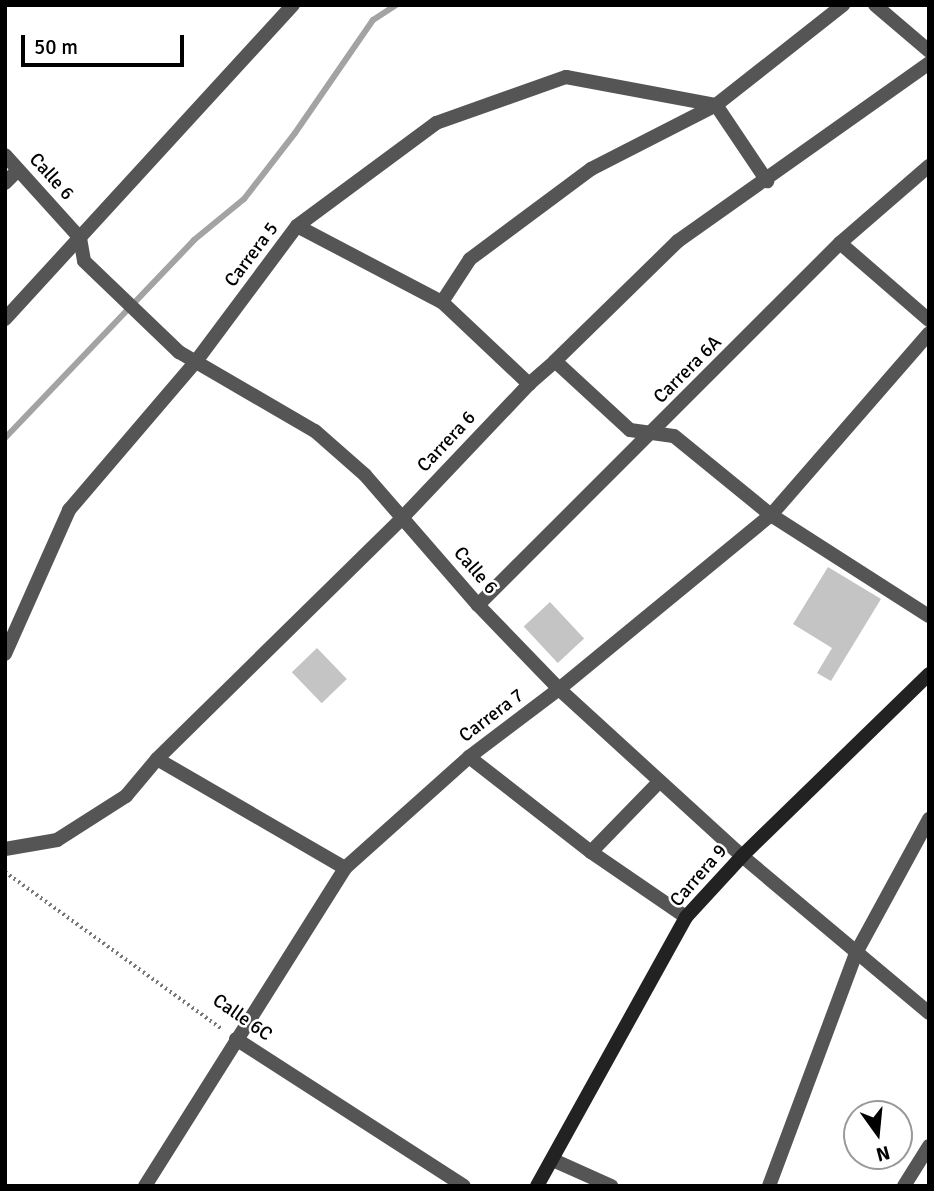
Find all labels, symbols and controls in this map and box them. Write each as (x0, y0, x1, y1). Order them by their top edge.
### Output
scale bar (24, 21, 187, 65)
text: 50 m (34, 34, 78, 60)
street label: Calle 6 (24, 149, 78, 205)
street label: Carrera 5 (220, 218, 284, 292)
street label: Carrera 6A (649, 331, 727, 409)
street label: Carrera 6 (413, 407, 481, 477)
street label: Calle 6 (448, 543, 502, 599)
street label: Carrera 7 (455, 684, 529, 748)
street label: Carrera 9 (666, 840, 732, 912)
street label: Calle 6C (208, 989, 276, 1047)
north arrow (843, 1100, 913, 1170)
text: N (873, 1140, 892, 1167)

